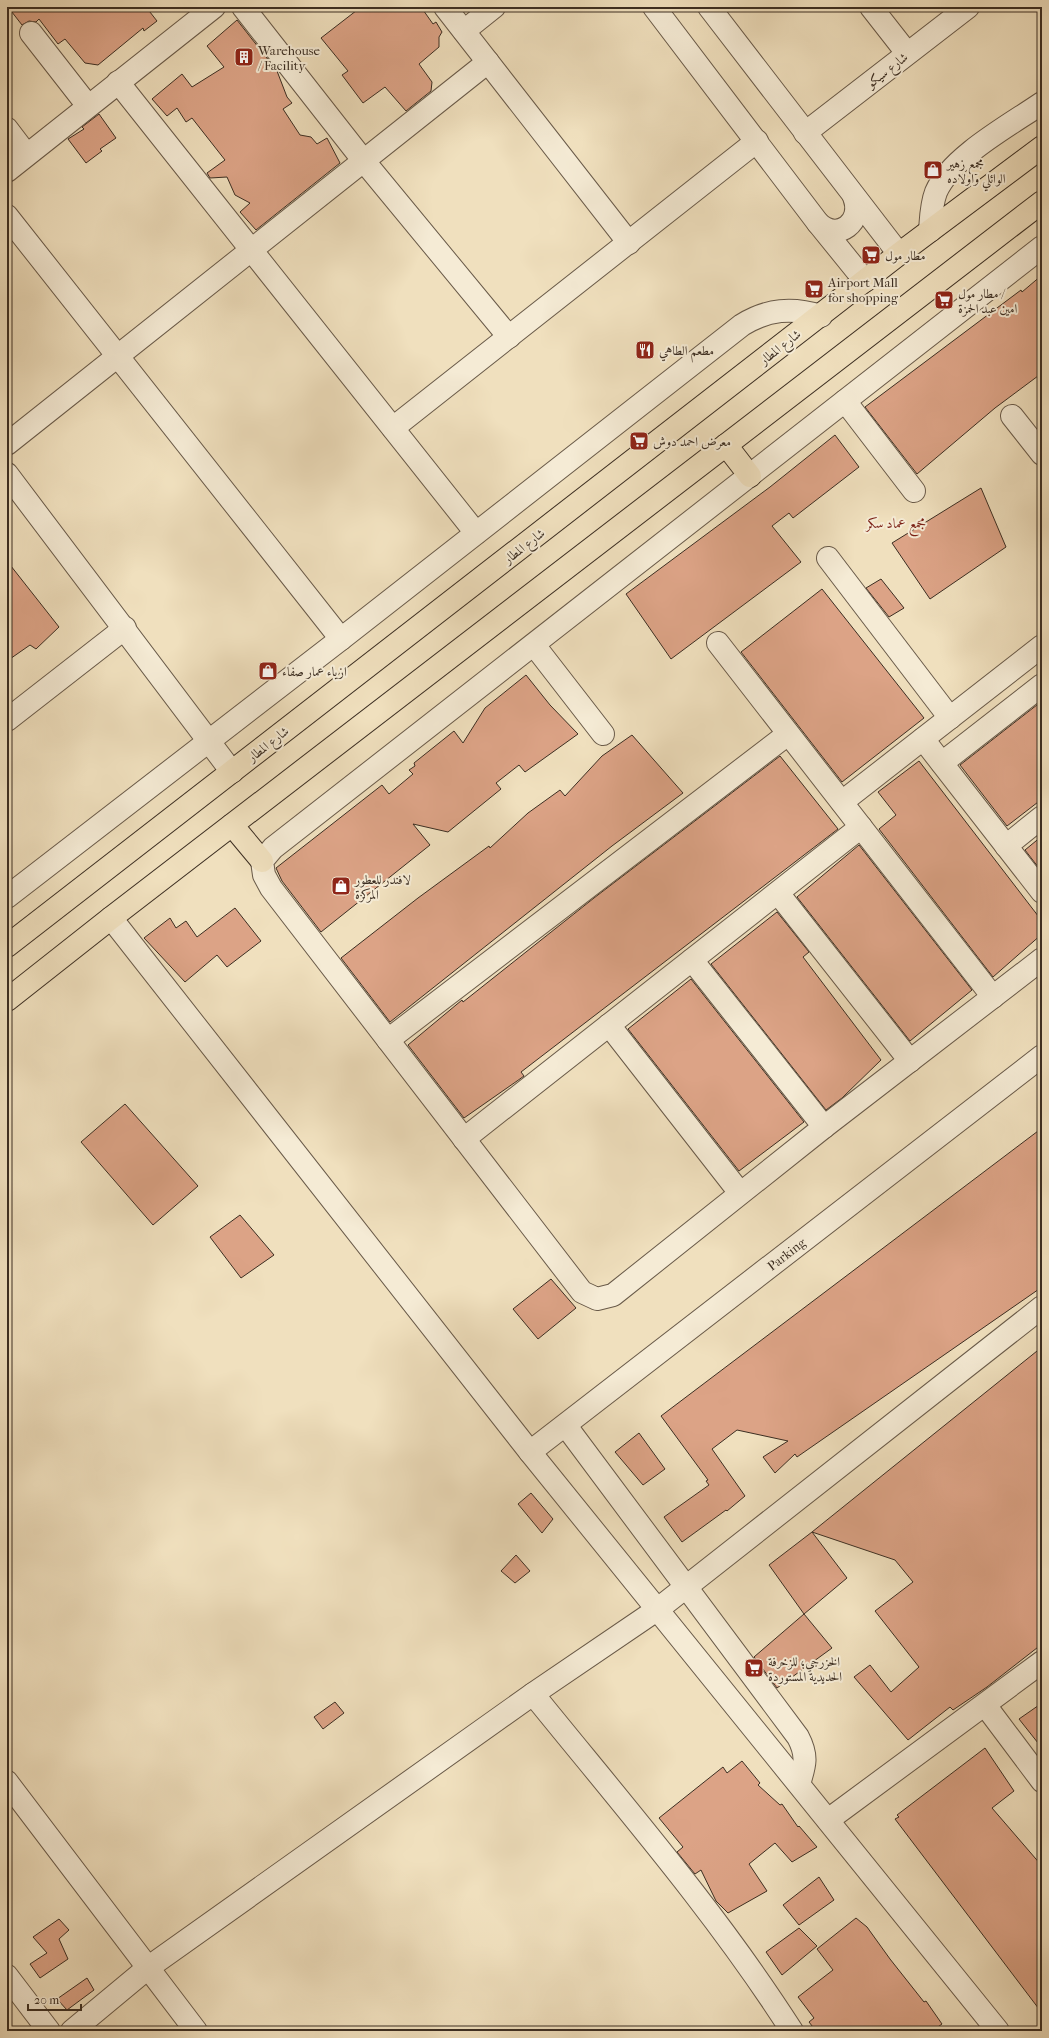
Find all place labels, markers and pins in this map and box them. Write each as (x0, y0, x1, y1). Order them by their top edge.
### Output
place label: Warehouse / Facility (257, 43, 321, 73)
building icon: Warehouse / Facility (233, 46, 255, 68)
place label: مجمع زهير الوائلي واولاده (945, 156, 1006, 192)
shop icon: مجمع زهير الوائلي واولاده (922, 159, 944, 181)
supermarket icon: مطار مول (860, 244, 882, 266)
place label: مطار مول (885, 248, 926, 264)
place label: Airport Mall for shopping (827, 275, 899, 305)
supermarket icon: Airport Mall for shopping (803, 278, 825, 300)
place label: مطار مول / امين عبد الحمزة (958, 286, 1018, 317)
supermarket icon: مطار مول / امين عبد الحمزة (933, 289, 955, 311)
restaurant icon: مطعم الطاهي (634, 339, 656, 361)
place label: مطعم الطاهي (659, 343, 714, 363)
supermarket icon: معرض احمد دوش (628, 430, 650, 452)
place label: معرض احمد دوش (653, 434, 731, 450)
shop icon: ازياء عمار صفاء (257, 660, 279, 682)
place label: ازياء عمار صفاء (282, 664, 347, 680)
place label: لافندر للعطور المركزة (353, 872, 411, 903)
shop icon: لافندر للعطور المركزة (330, 875, 352, 897)
place label: الخزرجي؛ للزخرفة الحديدية المستوردة (768, 1654, 842, 1685)
supermarket icon: الخزرجي؛ للزخرفة الحديدية المستوردة (743, 1657, 765, 1679)

